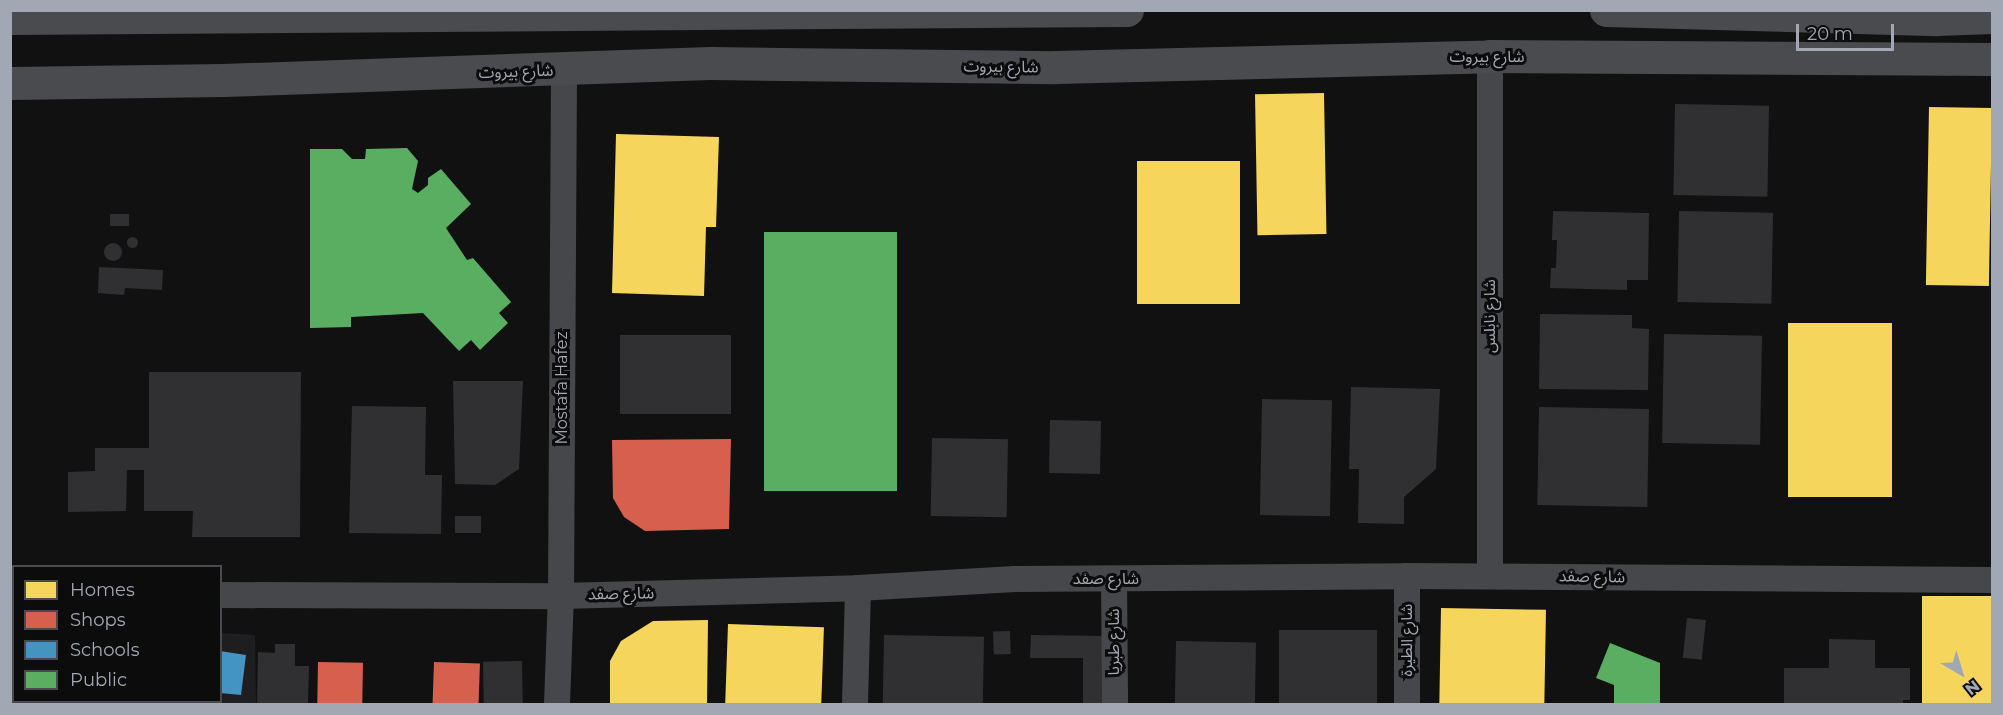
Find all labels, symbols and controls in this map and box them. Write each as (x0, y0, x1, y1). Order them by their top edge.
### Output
scale bar (1799, 12, 1896, 50)
text: 20 m (1807, 23, 1853, 45)
street label: شارع بيروت (1449, 47, 1525, 67)
street label: شارع بيروت (963, 57, 1039, 77)
street label: شارع بيروت (478, 61, 554, 83)
street label: شارع نابلس (1480, 279, 1500, 353)
street label: Mostafa Hafez (552, 331, 572, 445)
legend (12, 565, 222, 703)
street label: شارع صفد (1559, 567, 1625, 587)
street label: شارع صفد (1073, 569, 1139, 589)
text: Homes (70, 579, 135, 601)
street label: شارع صفد (588, 584, 654, 604)
street label: شارع الطيرة (1397, 604, 1417, 676)
text: Shops (70, 609, 126, 631)
street label: شارع طبريا (1104, 609, 1124, 675)
text: Schools (70, 639, 139, 661)
north arrow (1931, 643, 1991, 703)
text: Public (70, 669, 127, 691)
text: N (1961, 676, 1983, 699)

